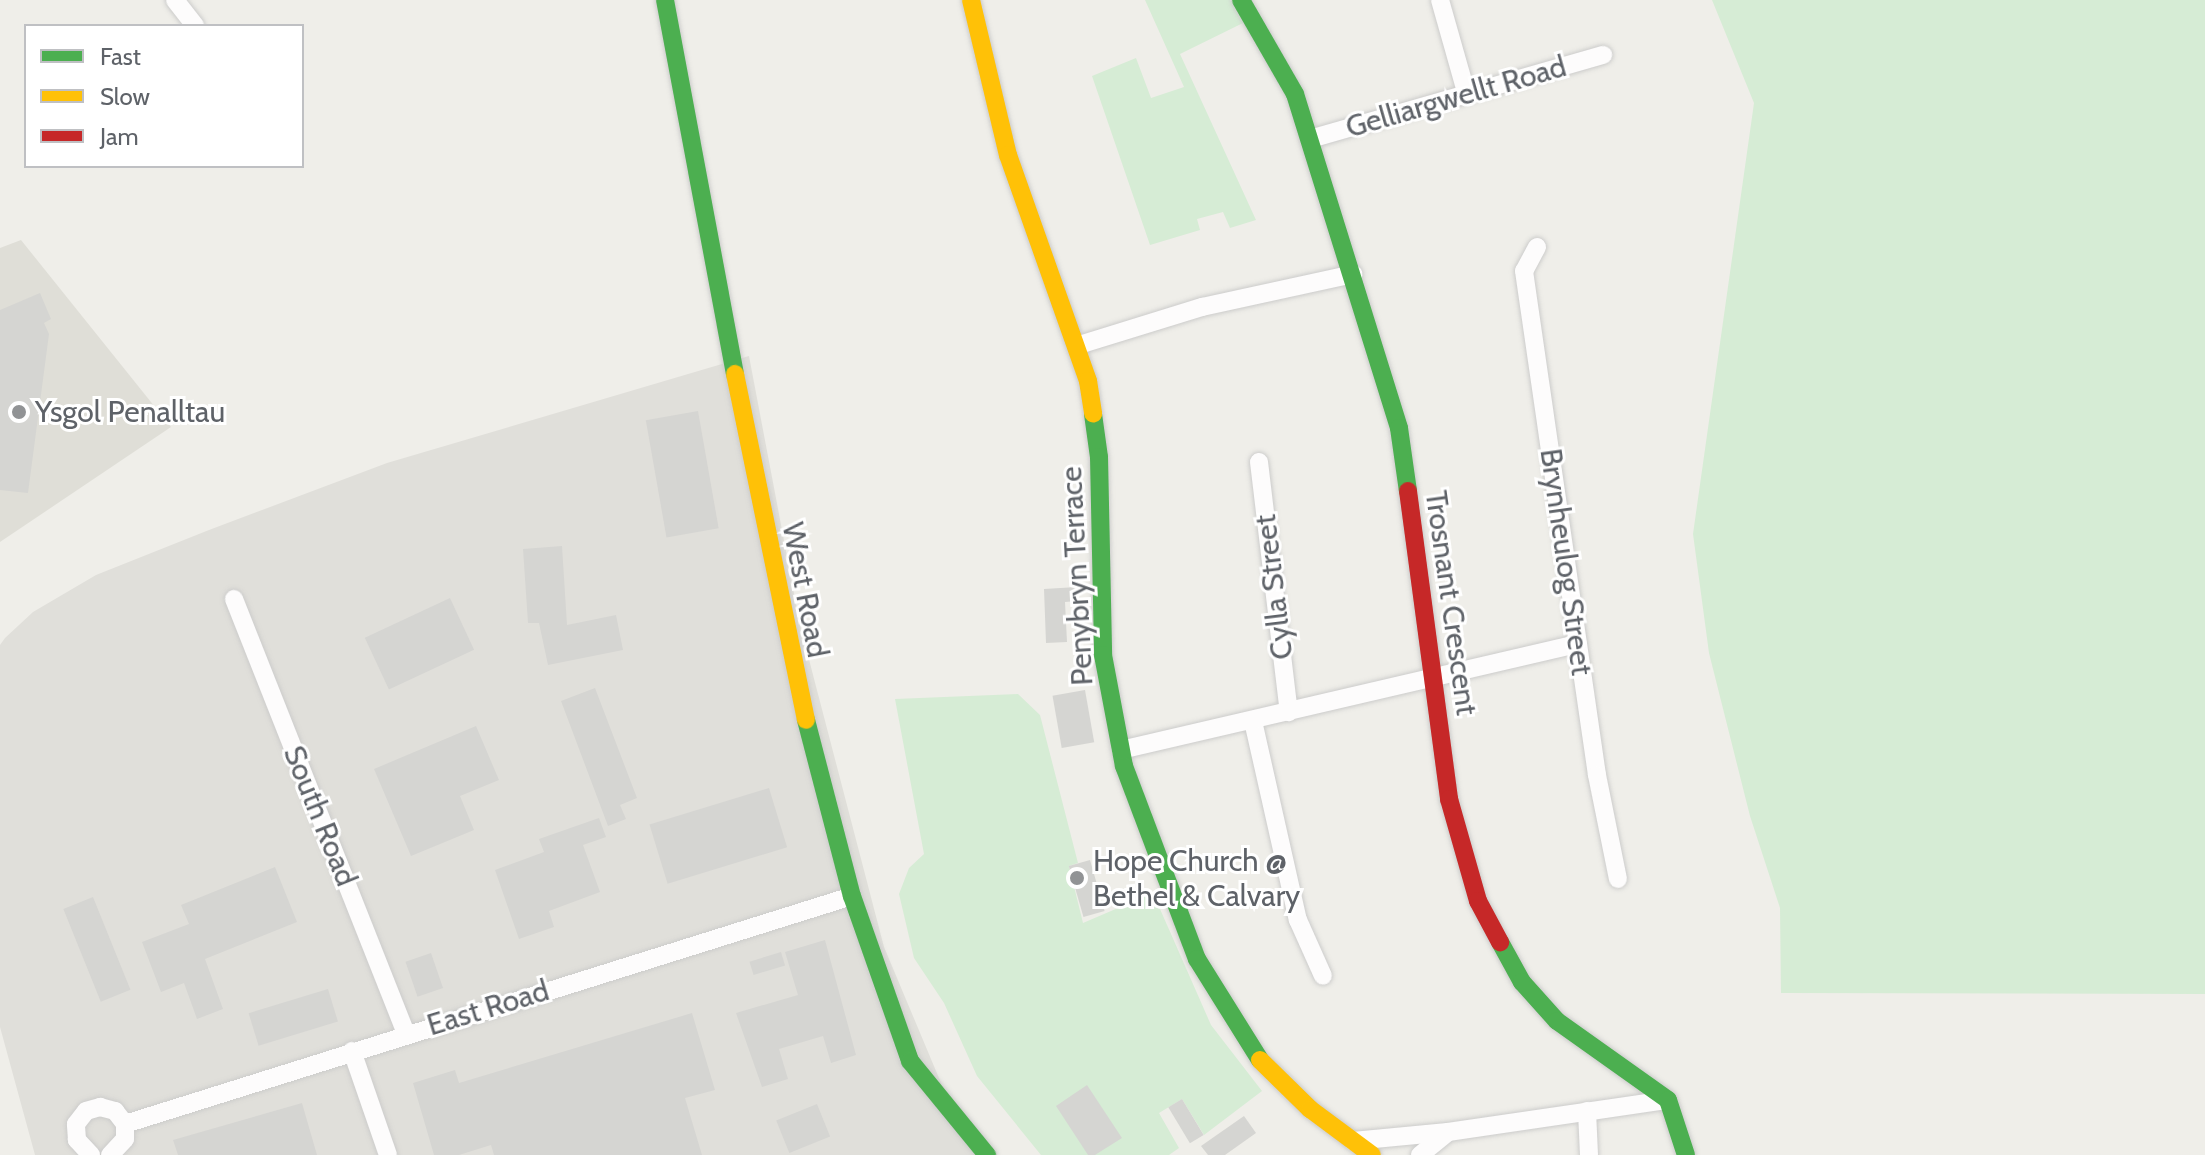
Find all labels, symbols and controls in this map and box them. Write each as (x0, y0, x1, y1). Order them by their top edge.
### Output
legend (24, 24, 304, 168)
text: Fast (100, 42, 141, 71)
street label: Gelliargwellt Road (1342, 48, 1570, 146)
text: Slow (100, 82, 150, 111)
text: Jam (100, 122, 138, 151)
place label: Ysgol Penalltau (35, 394, 225, 430)
marker: Ysgol Penalltau (10, 403, 28, 421)
street label: Brynheulog Street (1532, 446, 1600, 678)
street label: Penybryn Terrace (1053, 466, 1101, 686)
street label: Trosnant Crescent (1417, 488, 1485, 718)
street label: Cylla Street (1247, 512, 1301, 662)
street label: West Road (774, 519, 836, 661)
street label: South Road (276, 741, 364, 891)
place label: Hope Church @ Bethel & Calvary (1093, 843, 1300, 914)
marker: Hope Church @ Bethel & Calvary (1068, 869, 1086, 887)
street label: East Road (423, 972, 553, 1044)

